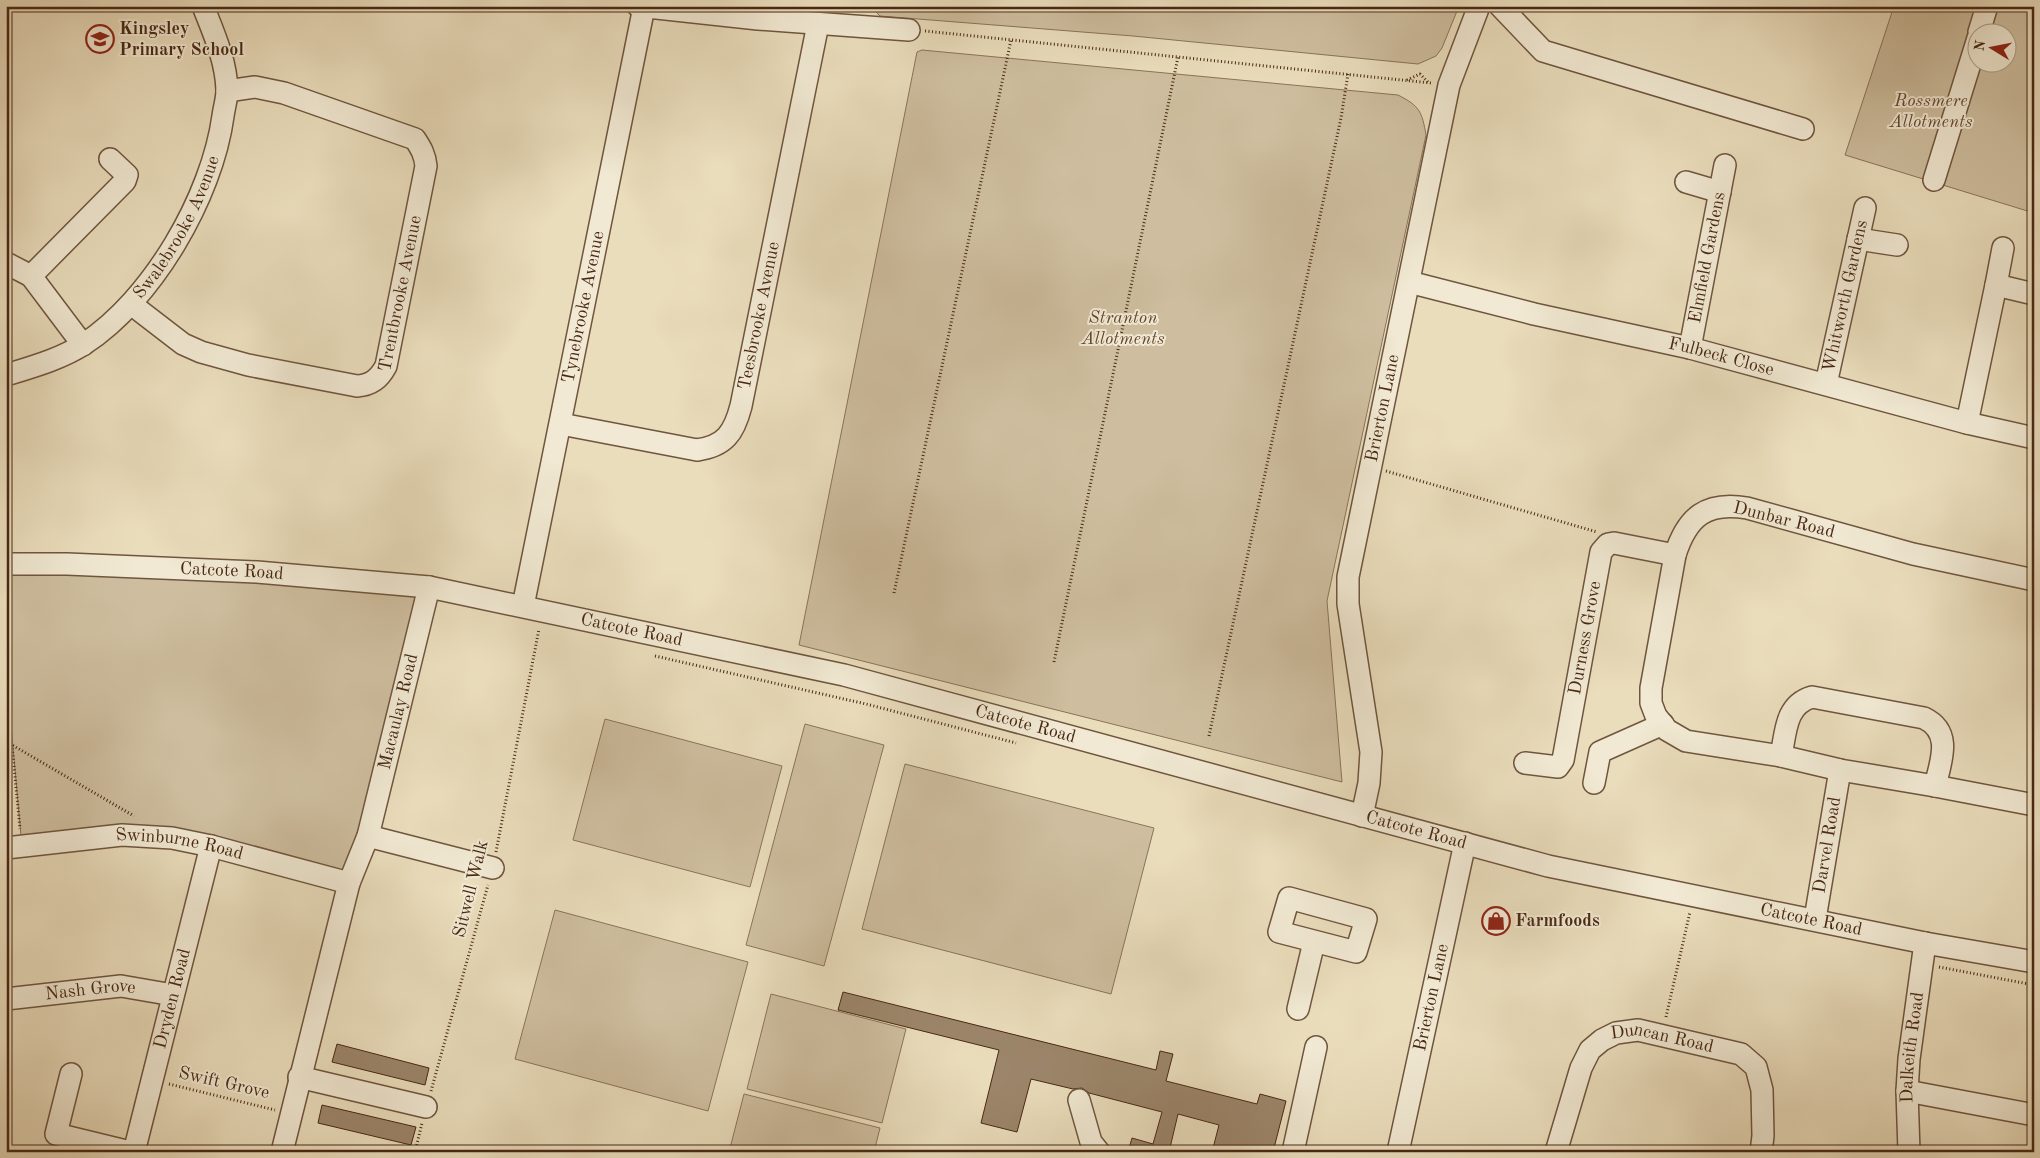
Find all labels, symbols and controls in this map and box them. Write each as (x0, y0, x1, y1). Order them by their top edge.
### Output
place label: Kingsley Primary School (119, 20, 244, 59)
north arrow (1968, 22, 2018, 72)
school or university icon: Kingsley Primary School (85, 24, 115, 54)
text: N (1972, 39, 1988, 52)
park label: Rossmere Allotments (1888, 92, 1973, 131)
street label: Swalebrooke Avenue (130, 154, 223, 302)
street label: Elmfield Gardens (1686, 190, 1729, 325)
street label: Trentbrooke Avenue (376, 214, 425, 373)
street label: Whitworth Gardens (1820, 218, 1871, 374)
street label: Tynebrooke Avenue (559, 229, 608, 385)
street label: Teesbrooke Avenue (736, 240, 783, 391)
park label: Stranton Allotments (1080, 309, 1165, 348)
street label: Fulbeck Close (1667, 335, 1776, 379)
street label: Brierton Lane (1363, 353, 1402, 463)
street label: Dunbar Road (1731, 499, 1837, 541)
street label: Catcote Road (180, 560, 284, 583)
street label: Durness Grove (1566, 580, 1605, 696)
street label: Catcote Road (579, 610, 684, 650)
street label: Macaulay Road (376, 652, 421, 771)
street label: Catcote Road (973, 702, 1078, 746)
street label: Darvel Road (1810, 796, 1844, 895)
street label: Catcote Road (1364, 808, 1469, 853)
street label: Swinburne Road (115, 826, 245, 863)
street label: Sitwell Walk (450, 839, 492, 939)
street label: Catcote Road (1758, 901, 1864, 939)
shop icon: Farmfoods (1481, 906, 1511, 936)
place label: Farmfoods (1515, 912, 1600, 930)
street label: Brierton Lane (1411, 942, 1452, 1053)
street label: Dryden Road (151, 947, 194, 1051)
street label: Nash Grove (44, 977, 137, 1004)
street label: Dalkeith Road (1898, 991, 1927, 1103)
street label: Duncan Road (1609, 1020, 1715, 1056)
street label: Swift Grove (177, 1064, 271, 1102)

